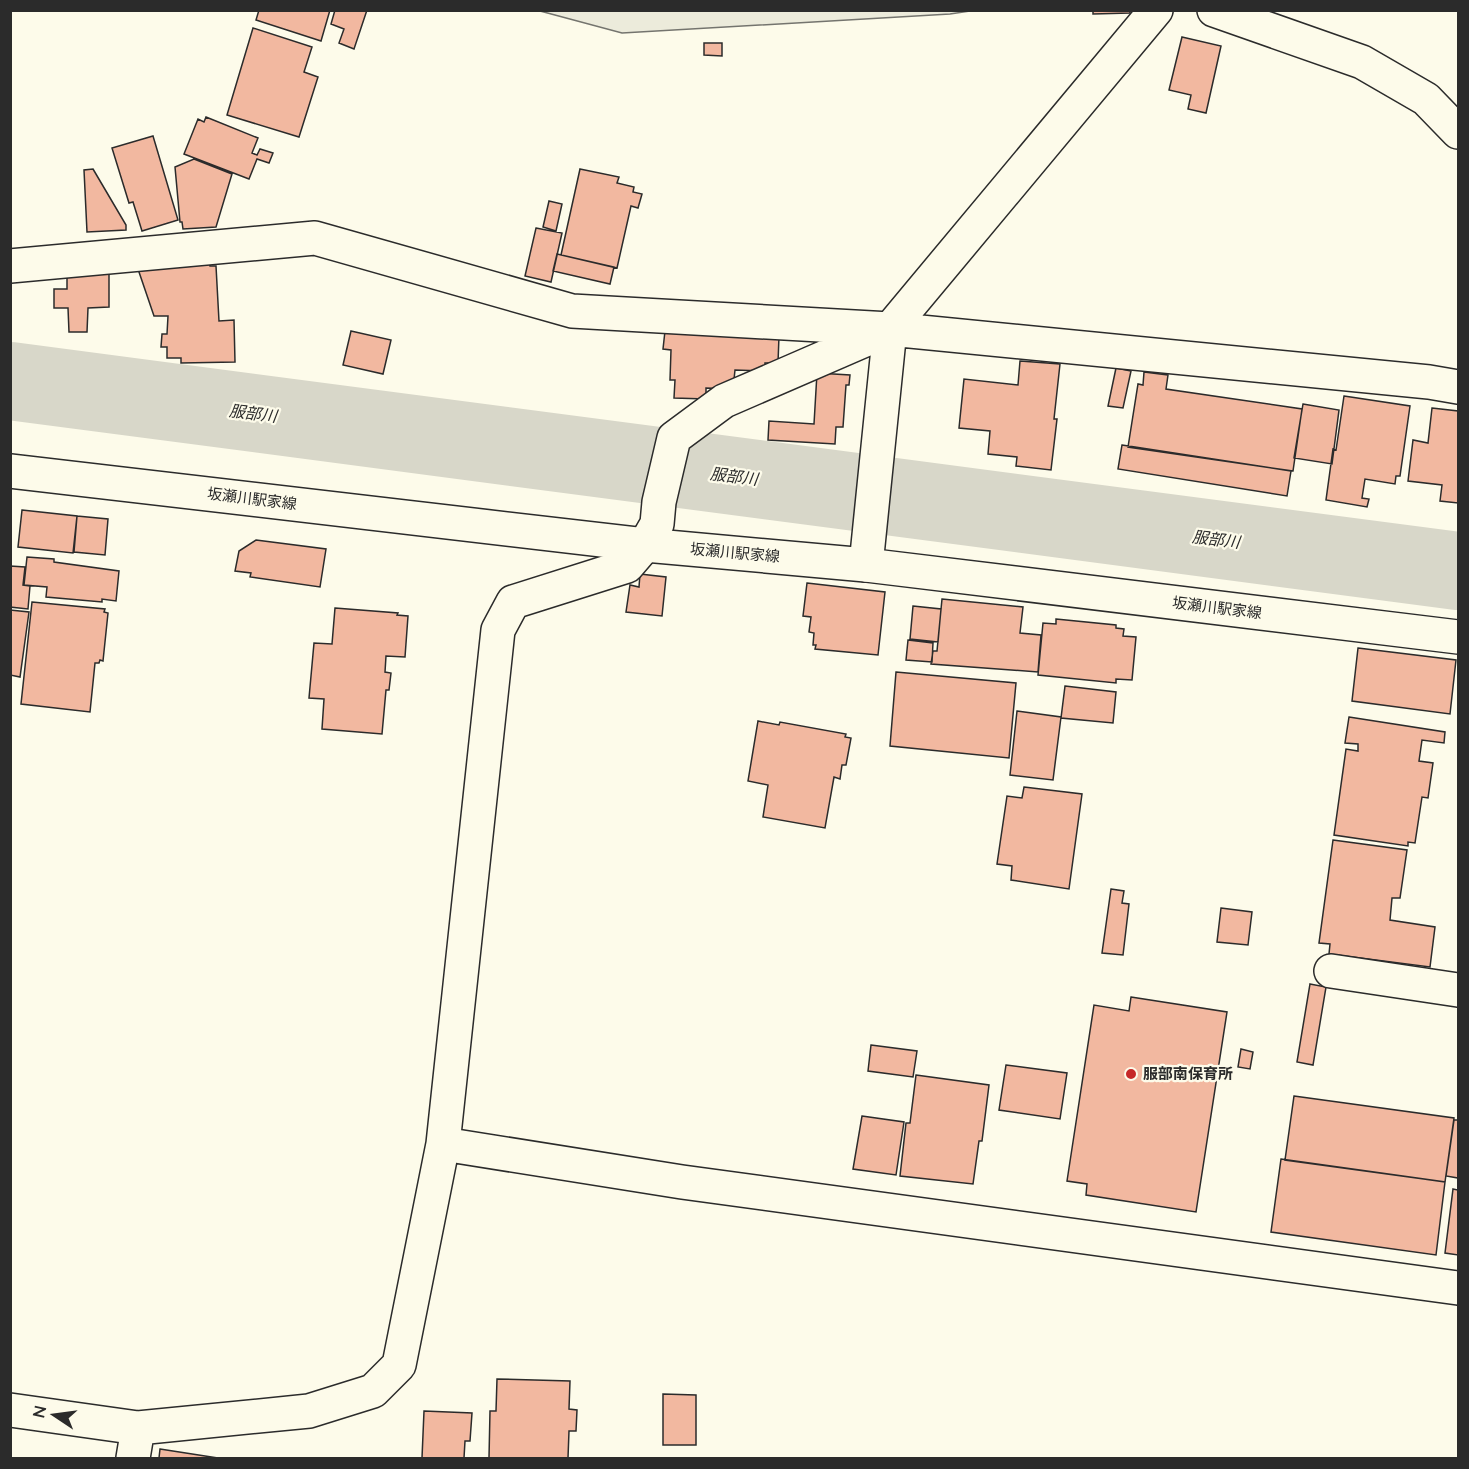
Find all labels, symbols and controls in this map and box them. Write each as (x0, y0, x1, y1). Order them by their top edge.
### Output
water label: 服部川 (228, 400, 280, 425)
water label: 服部川 (709, 463, 761, 488)
street label: 坂瀬川駅家線 (206, 484, 298, 512)
water label: 服部川 (1191, 526, 1243, 551)
street label: 坂瀬川駅家線 (689, 539, 781, 565)
street label: 坂瀬川駅家線 (1171, 593, 1263, 621)
place label: 服部南保育所 (1143, 1064, 1233, 1082)
marker: 服部南保育所 (1124, 1067, 1138, 1081)
north arrow (24, 1385, 84, 1445)
text: N (28, 1403, 50, 1420)

